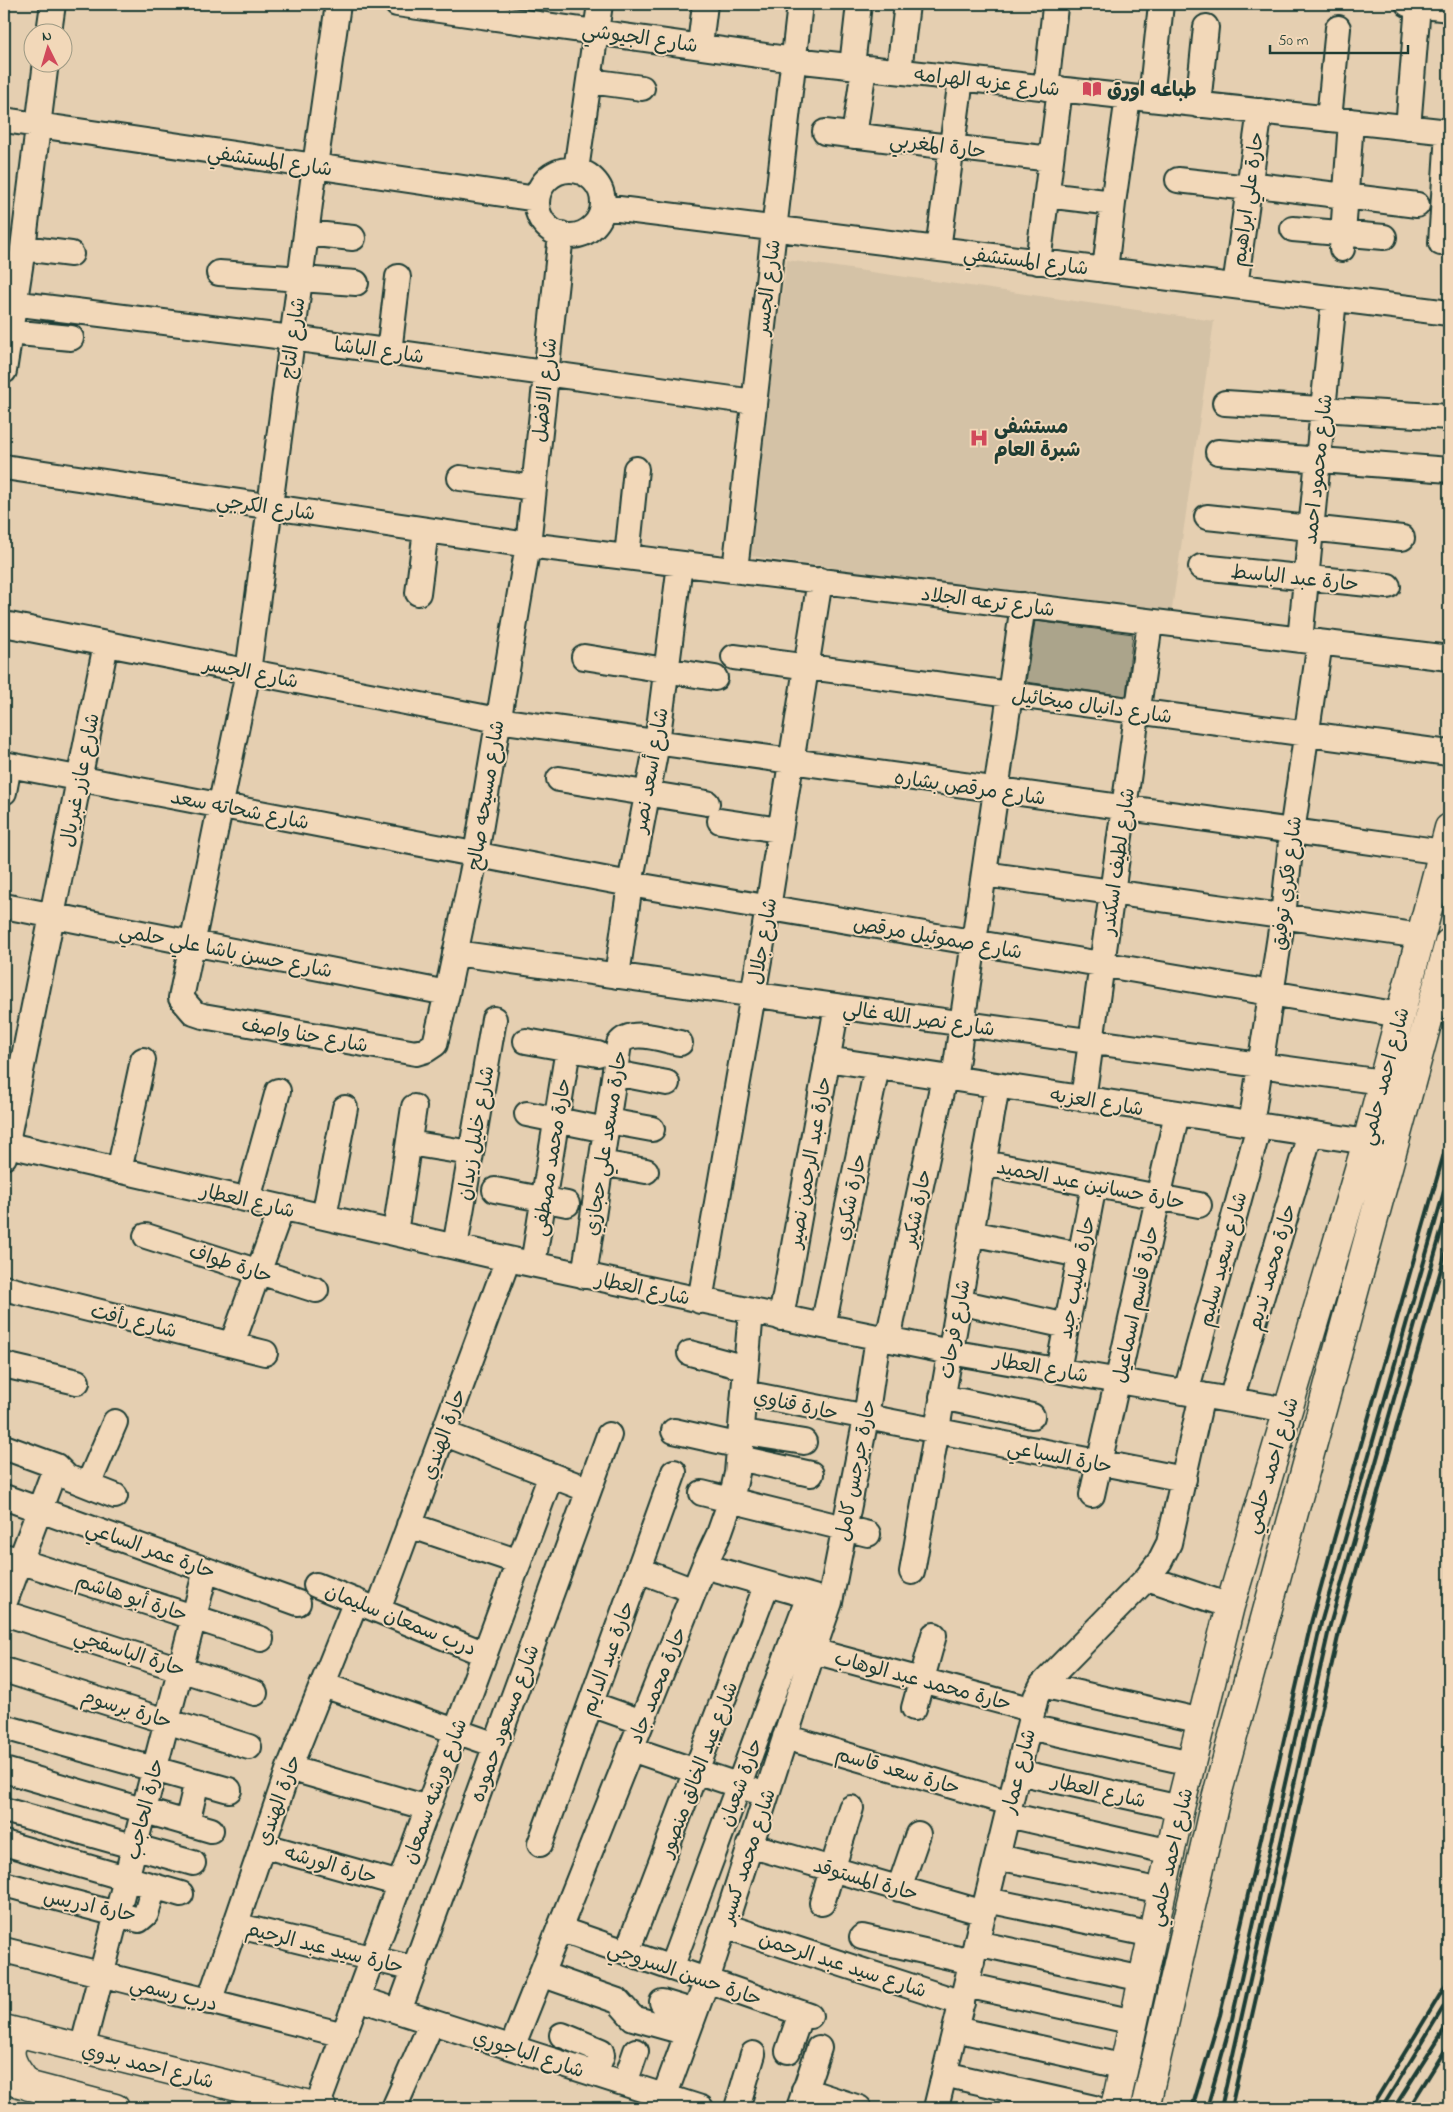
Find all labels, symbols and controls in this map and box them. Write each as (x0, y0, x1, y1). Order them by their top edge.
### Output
street label: شارع الجيوشي (580, 17, 699, 63)
north arrow (22, 22, 72, 72)
scale bar (1270, 22, 1408, 54)
text: N (41, 26, 53, 47)
text: 50 m (1278, 30, 1309, 52)
street label: شارع عزبه الهرامه (912, 61, 1061, 106)
place label: طباعه اورق (1107, 77, 1197, 106)
library icon: طباعه اورق (1081, 78, 1103, 100)
street label: حارة المغربي (888, 127, 988, 169)
street label: حارة علي ابراهيم (1226, 130, 1274, 269)
street label: شارع المستشفي (205, 139, 334, 187)
street label: شارع الجسر (749, 238, 790, 339)
street label: شارع المستشفي (961, 240, 1090, 286)
street label: شارع التاج (274, 295, 315, 381)
street label: شارع الباشا (331, 332, 426, 373)
street label: شارع الافضل (527, 336, 566, 444)
street label: شارع محمود احمد (1297, 393, 1342, 546)
place label: مستشفى شبرة العام (994, 414, 1080, 466)
hospital icon: مستشفى شبرة العام (968, 427, 990, 449)
street label: شارع الكرجي (214, 487, 317, 531)
street label: حارة عبد الباسط (1229, 558, 1360, 601)
street label: شارع ترعه الجلاد (919, 581, 1056, 626)
street label: شارع الجسر (199, 651, 301, 698)
street label: شارع دانيال ميخائيل (1010, 682, 1174, 733)
street label: شارع أسعد نصر (627, 705, 678, 837)
street label: شارع عازر غبريال (54, 711, 109, 850)
street label: شارع مسيحه صالح (461, 718, 514, 873)
street label: شارع مرقص بشاره (892, 765, 1047, 814)
street label: شارع شحاته سعد (168, 784, 311, 839)
street label: شارع لطيف اسكندر (1095, 786, 1144, 939)
street label: شارع فكري توفيق (1266, 814, 1311, 952)
street label: شارع جلال (743, 896, 786, 987)
street label: شارع صموئيل مرقص (851, 910, 1024, 969)
street label: شارع حسن باشا علي حلمي (116, 918, 334, 988)
street label: شارع نصر الله غالي (841, 995, 996, 1046)
street label: شارع احمد حلمي (1354, 1005, 1420, 1149)
street label: شارع حنا واصف (239, 1011, 370, 1062)
street label: حارة مسعد علي حجازي (579, 1049, 637, 1238)
street label: شارع خليل زيدان (451, 1064, 504, 1203)
street label: حارة عبد الرحمن نصير (782, 1074, 841, 1252)
street label: حارة محمد مصطفى (527, 1076, 580, 1239)
street label: شارع العزبه (1048, 1082, 1146, 1125)
street label: حارة شكري (829, 1151, 876, 1244)
street label: حارة حسانين عبد الحميد (994, 1154, 1187, 1219)
street label: حارة شكير (896, 1167, 941, 1252)
street label: شارع العطار (196, 1177, 297, 1227)
street label: شارع سعيد سليم (1192, 1189, 1256, 1330)
street label: حارة محمد نديم (1241, 1201, 1305, 1335)
street label: حارة صليب جيد (1052, 1213, 1105, 1342)
street label: حارة قاسم اسماعيل (1107, 1223, 1168, 1386)
street label: حارة طواف (185, 1238, 276, 1292)
street label: شارع العطار (591, 1266, 692, 1315)
street label: شارع فرحات (933, 1277, 979, 1381)
street label: شارع رأفت (87, 1298, 180, 1347)
street label: شارع العطار (989, 1347, 1090, 1392)
street label: حارة قناوي (750, 1383, 841, 1430)
street label: حارة الهندي (415, 1385, 475, 1484)
street label: شارع احمد حلمي (1239, 1394, 1309, 1538)
street label: حارة جرجس كامل (829, 1397, 885, 1544)
street label: حارة السباعي (1004, 1434, 1114, 1484)
street label: حارة عمر الساعي (81, 1515, 219, 1589)
street label: حارة أبو هاشم (72, 1568, 191, 1631)
street label: درب سمعان سليمان (320, 1578, 480, 1665)
street label: حارة عبد الدايم (575, 1597, 644, 1720)
street label: حارة الباسفجي (70, 1623, 189, 1687)
street label: حارة محمد جاد (623, 1623, 696, 1749)
street label: شارع مسعود حموده (464, 1641, 548, 1807)
street label: حارة محمد عبد الوهاب (831, 1645, 1014, 1720)
street label: شارع عبد الخالق منصور (653, 1678, 747, 1864)
street label: حارة برسوم (78, 1683, 175, 1738)
street label: شارع ورشه سمعان (397, 1715, 476, 1869)
street label: شارع عمار (996, 1726, 1045, 1818)
street label: حارة شعبان (713, 1735, 772, 1831)
street label: حارة سعد قاسم (832, 1741, 963, 1804)
street label: حارة الهندي (250, 1751, 310, 1850)
street label: حارة الحاجب (120, 1756, 173, 1863)
street label: شارع العطار (1047, 1767, 1148, 1817)
street label: شارع محمد كسبر (713, 1785, 785, 1930)
street label: شارع احمد حلمي (1142, 1785, 1203, 1930)
street label: حارة الورشه (281, 1839, 380, 1893)
street label: حارة المستوقد (809, 1853, 921, 1910)
street label: حارة ادريس (40, 1883, 139, 1931)
street label: حارة سيد عبد الرحيم (243, 1916, 406, 1983)
street label: شارع سيد عبد الرحمن (755, 1926, 930, 2007)
street label: حارة حسن السروجي (603, 1935, 765, 2016)
street label: درب رسمي (126, 1971, 220, 2021)
street label: شارع الباجوري (469, 2024, 588, 2087)
street label: شارع احمد بدوي (78, 2037, 217, 2098)

